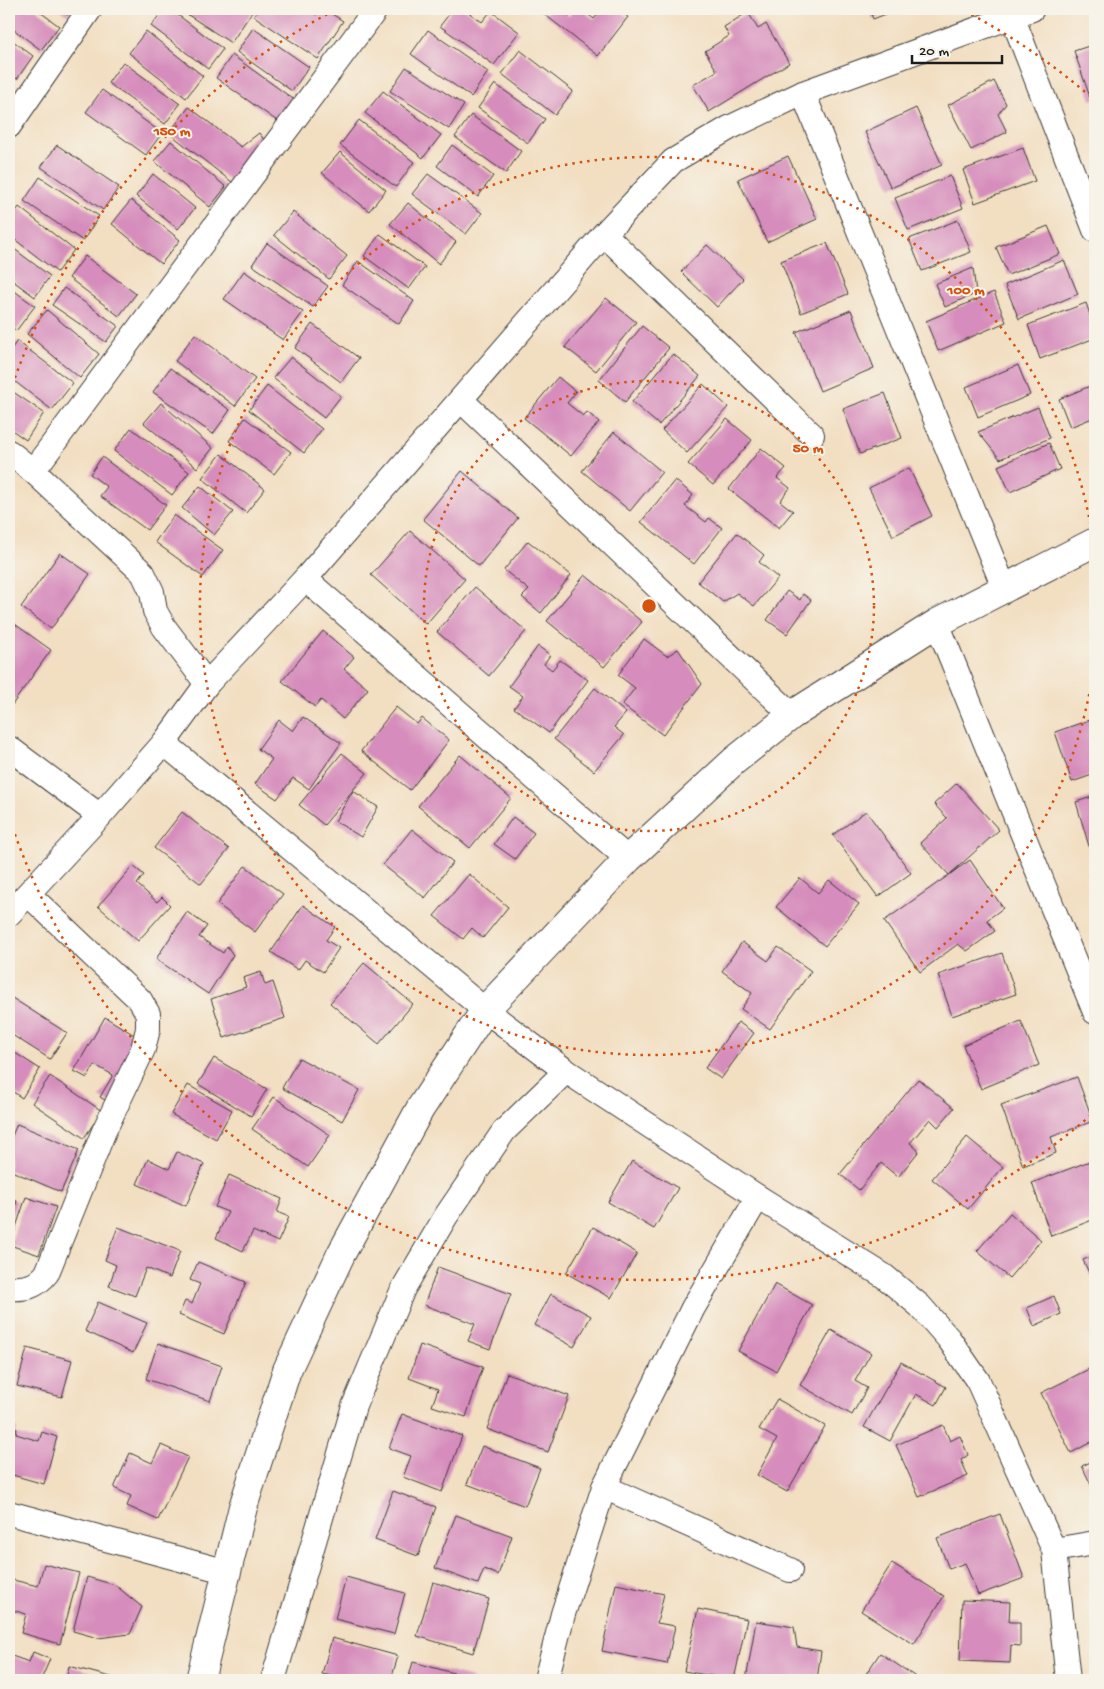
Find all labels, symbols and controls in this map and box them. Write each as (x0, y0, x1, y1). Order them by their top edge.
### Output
scale bar (912, 32, 1002, 64)
text: 20 m (919, 43, 949, 61)
text: 150 m (153, 123, 191, 141)
text: 100 m (946, 282, 985, 300)
text: 50 m (793, 440, 824, 458)
centre of rings (640, 597, 658, 615)

